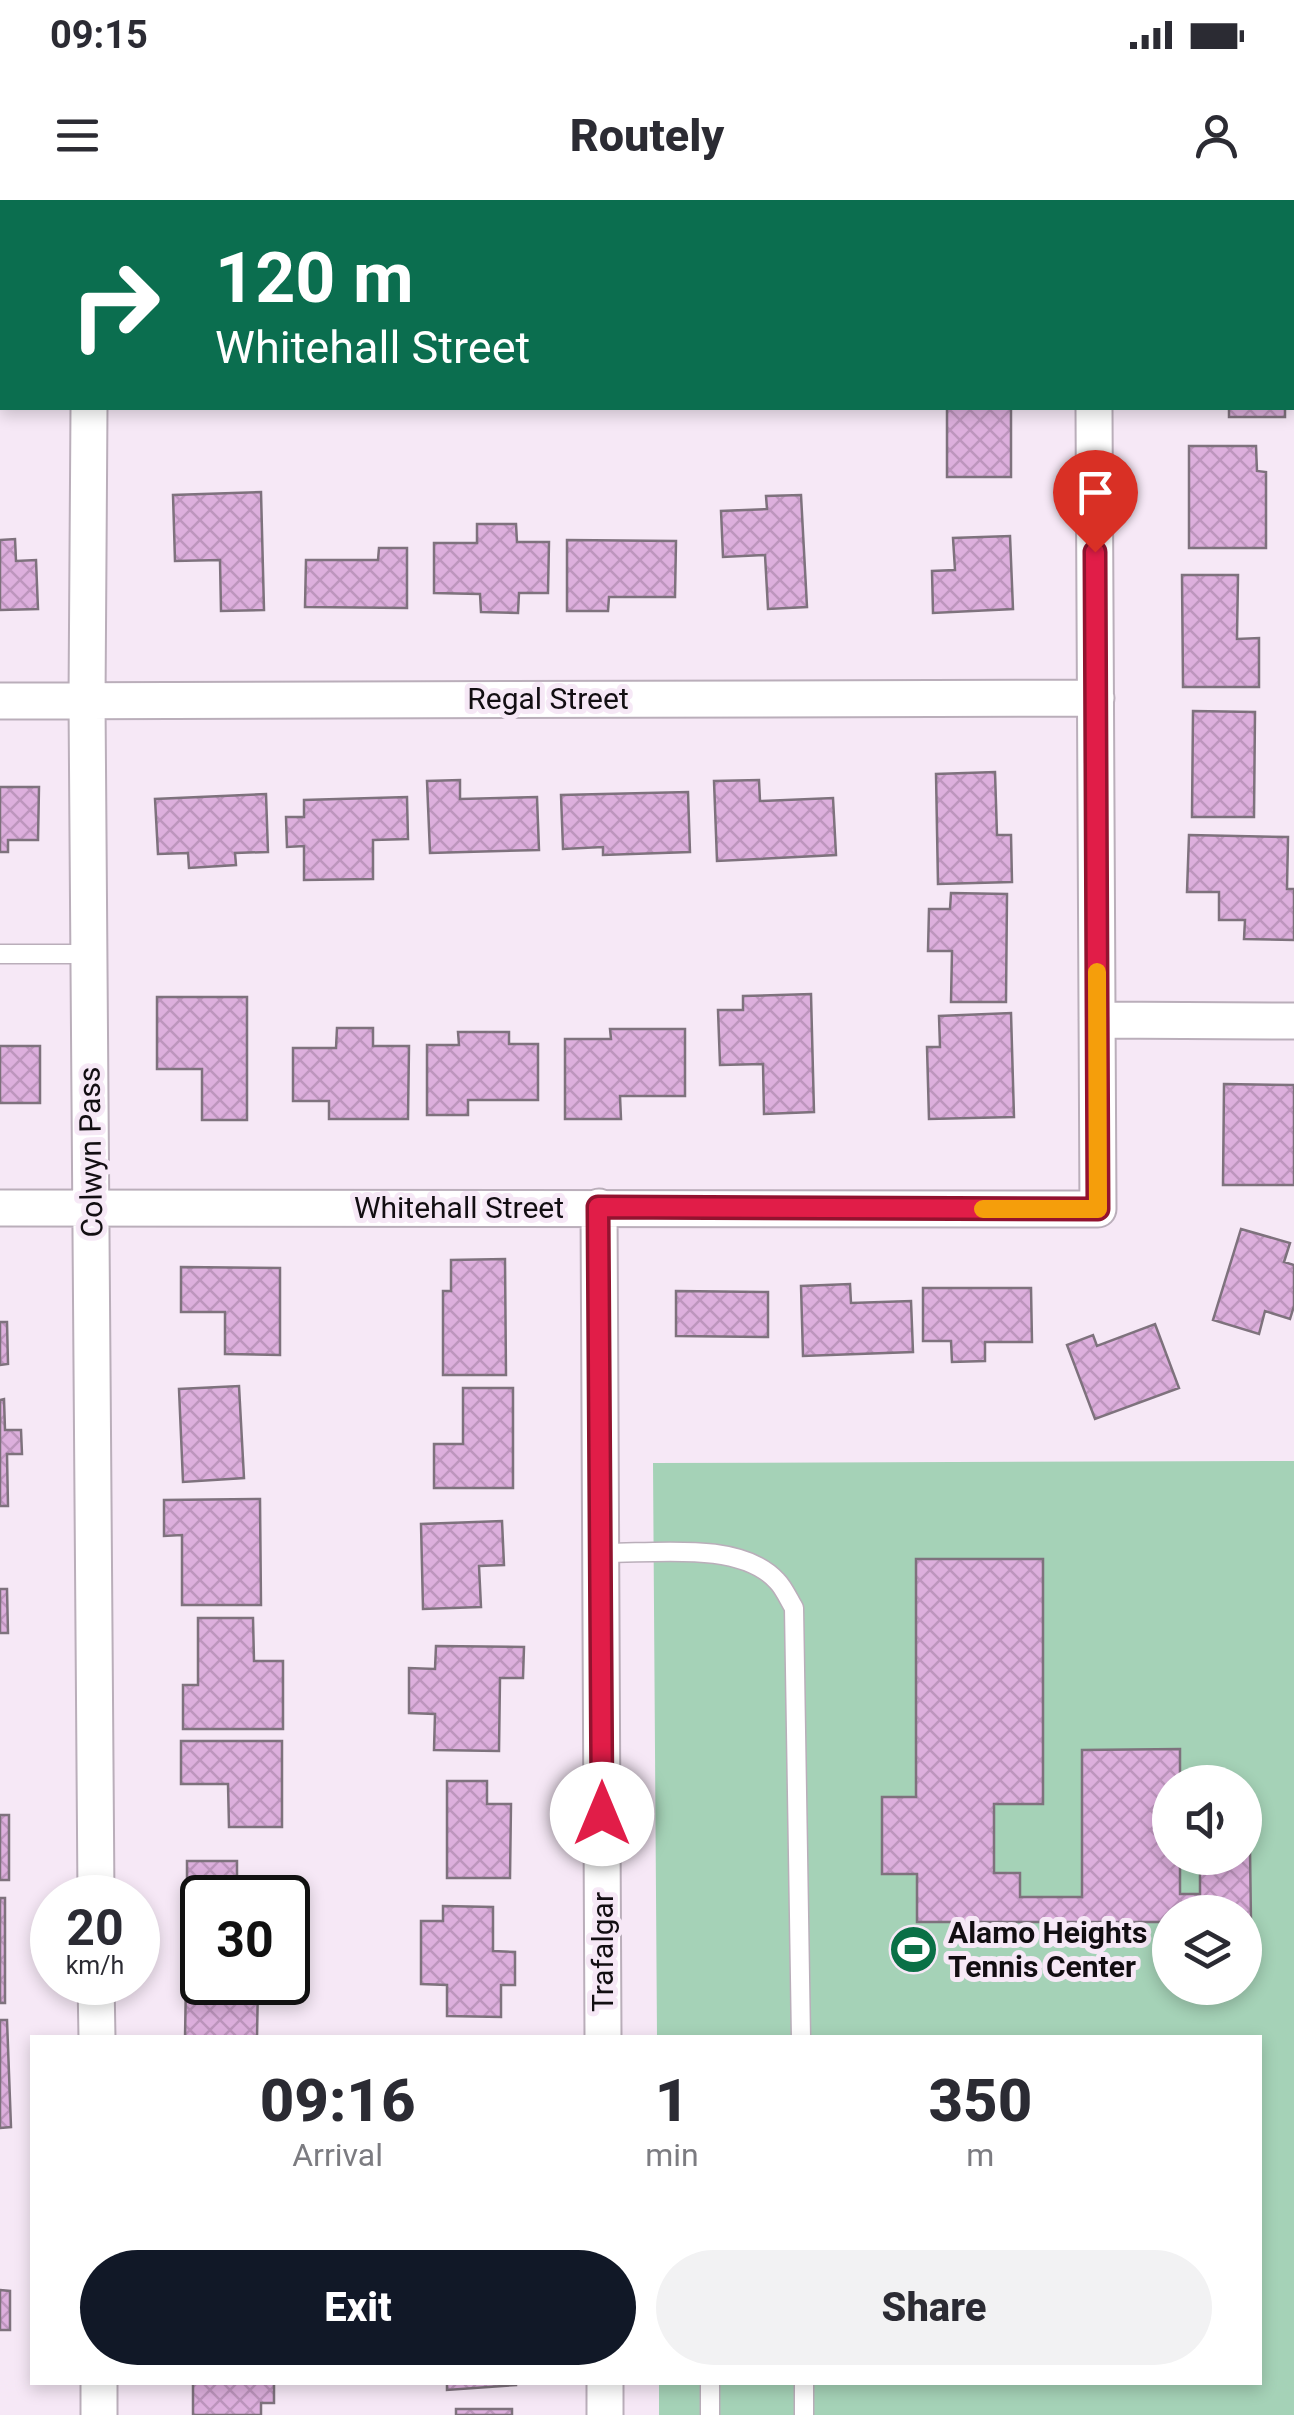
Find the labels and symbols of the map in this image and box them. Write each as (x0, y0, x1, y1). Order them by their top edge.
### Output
pin (1053, 450, 1138, 553)
street label: Regal Street (467, 681, 629, 716)
street label: Colwyn Pass (72, 1066, 109, 1238)
street label: Whitehall Street (354, 1190, 564, 1225)
position arrow (550, 1762, 654, 1866)
speed limit sign: 30 (180, 1875, 310, 2005)
street label: Trafalgar (585, 1892, 620, 2012)
place label: Alamo Heights Tennis Center (948, 1915, 1147, 1984)
sports icon: Alamo Heights Tennis Center (887, 1924, 939, 1976)

